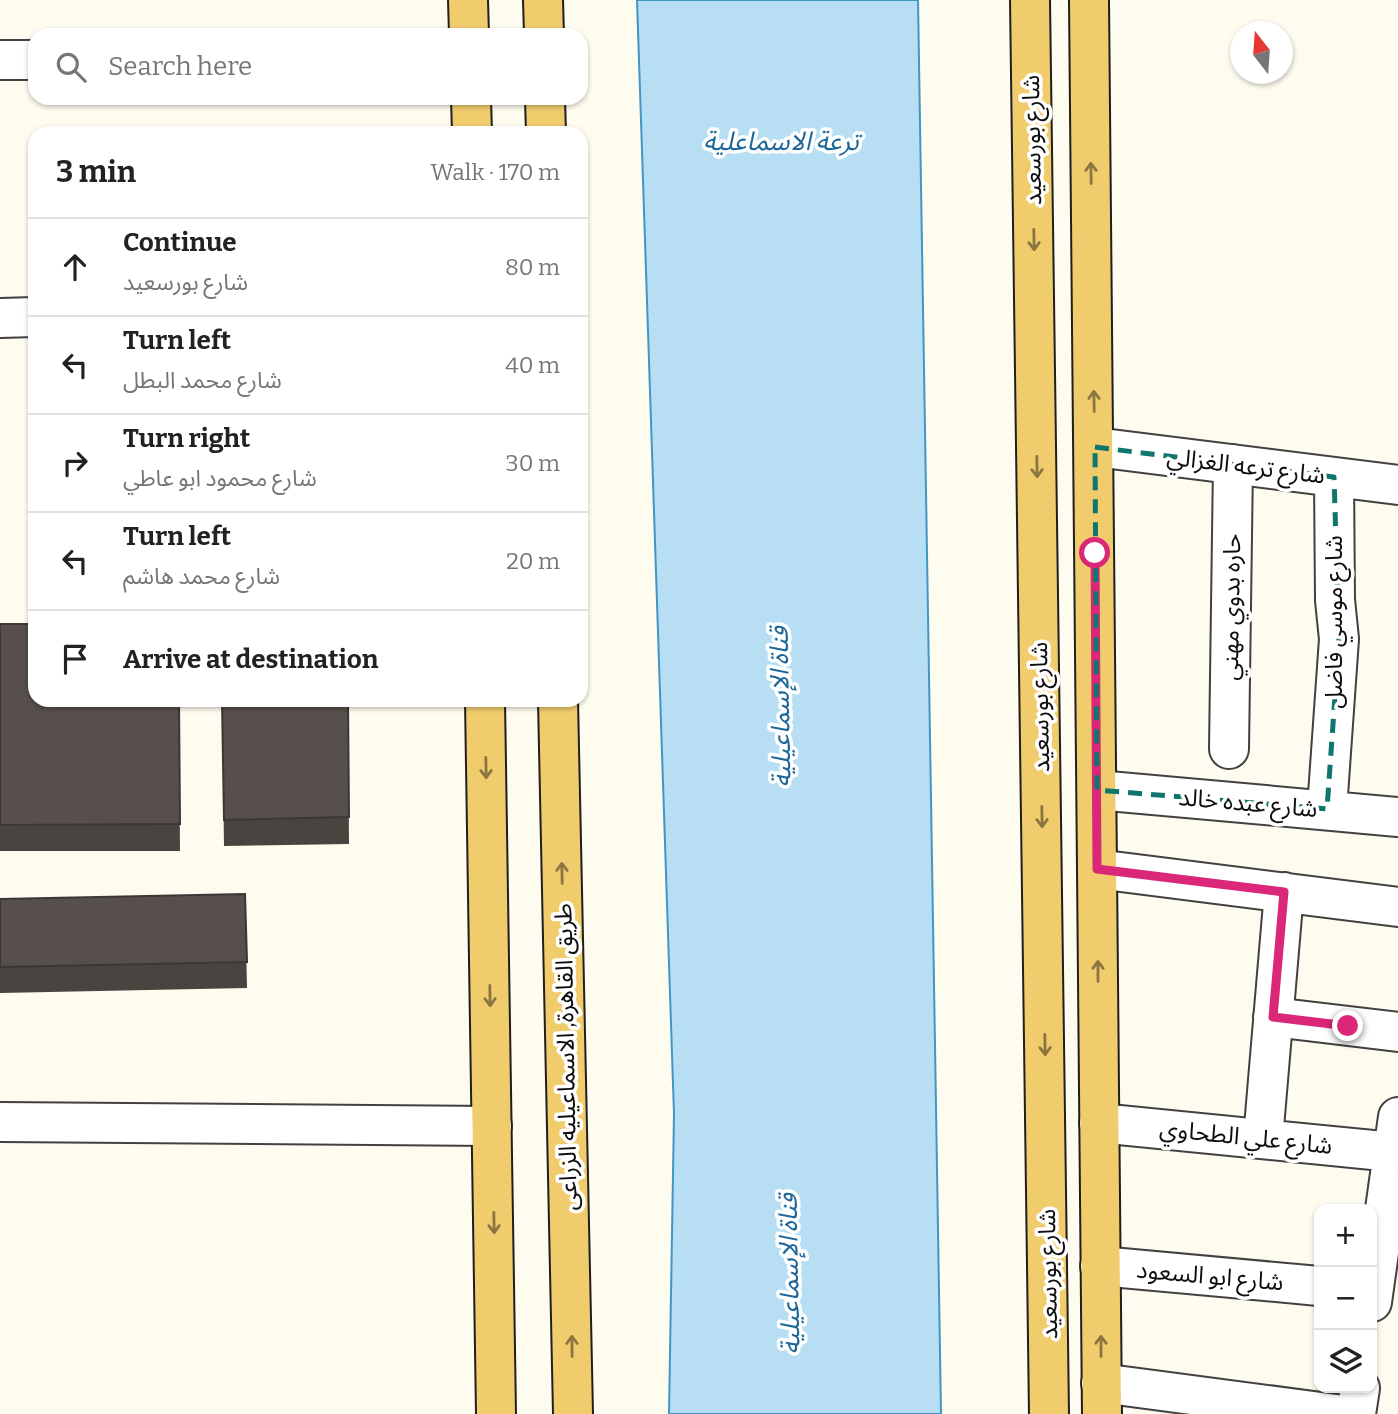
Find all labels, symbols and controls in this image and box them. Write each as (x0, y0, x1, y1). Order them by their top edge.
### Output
north arrow (1230, 21, 1293, 84)
search box (28, 28, 588, 105)
icon: search (52, 48, 90, 86)
text: Search here (108, 51, 252, 82)
street label: شارع بورسعيد (1017, 74, 1050, 205)
water label: ترعة الاسماعلية (703, 126, 862, 157)
text: 3 min (56, 154, 136, 190)
text: Walk · 170 m (431, 158, 560, 186)
one-way arrow (1085, 162, 1098, 185)
text: Continue (123, 227, 237, 258)
one-way arrow (1027, 228, 1041, 251)
icon: ahead (56, 248, 94, 286)
text: 80 m (505, 253, 560, 281)
text: شارع بورسعيد (123, 268, 248, 296)
text: Turn left (123, 325, 231, 356)
icon: left (56, 346, 94, 384)
text: 40 m (505, 351, 560, 379)
text: شارع محمد البطل (123, 366, 282, 394)
one-way arrow (1087, 390, 1101, 413)
text: Turn right (123, 423, 250, 454)
street label: شارع ترعه الغزالي (1165, 442, 1327, 494)
icon: right (56, 444, 94, 482)
text: 30 m (506, 449, 560, 477)
one-way arrow (1030, 455, 1044, 478)
text: شارع محمود ابو عاطي (123, 464, 317, 492)
text: Turn left (123, 521, 231, 552)
street label: حاره بدوي مهني (1216, 533, 1251, 681)
street label: شارع موسي فاضل (1320, 535, 1353, 709)
route start (1079, 537, 1110, 568)
icon: left (56, 542, 94, 580)
text: 20 m (506, 547, 560, 575)
text: شارع محمد هاشم (123, 562, 280, 590)
water label: قناة الإسماعيلية (764, 625, 798, 788)
icon: arrive (56, 640, 94, 678)
street label: شارع بورسعيد (1025, 641, 1058, 772)
text: Arrive at destination (123, 644, 378, 675)
one-way arrow (479, 756, 493, 779)
street label: شارع عبده خالد (1177, 783, 1319, 826)
one-way arrow (1035, 805, 1049, 828)
one-way arrow (555, 862, 568, 885)
street label: طريق القاهرة, الاسماعيليه الزراعى (549, 903, 584, 1211)
one-way arrow (1091, 960, 1105, 983)
one-way arrow (483, 984, 497, 1007)
route end (1332, 1010, 1363, 1041)
one-way arrow (1038, 1033, 1052, 1056)
street label: شارع علي الطحاوي (1158, 1114, 1334, 1165)
water label: قناة الإسماعيلية (773, 1192, 807, 1355)
map controls (1314, 1204, 1377, 1393)
button: + (1314, 1204, 1377, 1267)
street label: شارع بورسعيد (1033, 1208, 1066, 1339)
one-way arrow (487, 1211, 500, 1234)
street label: شارع ابو السعود (1135, 1256, 1285, 1299)
button: − (1314, 1267, 1377, 1330)
button: layers (1314, 1330, 1377, 1393)
one-way arrow (565, 1335, 578, 1358)
one-way arrow (1094, 1335, 1108, 1358)

